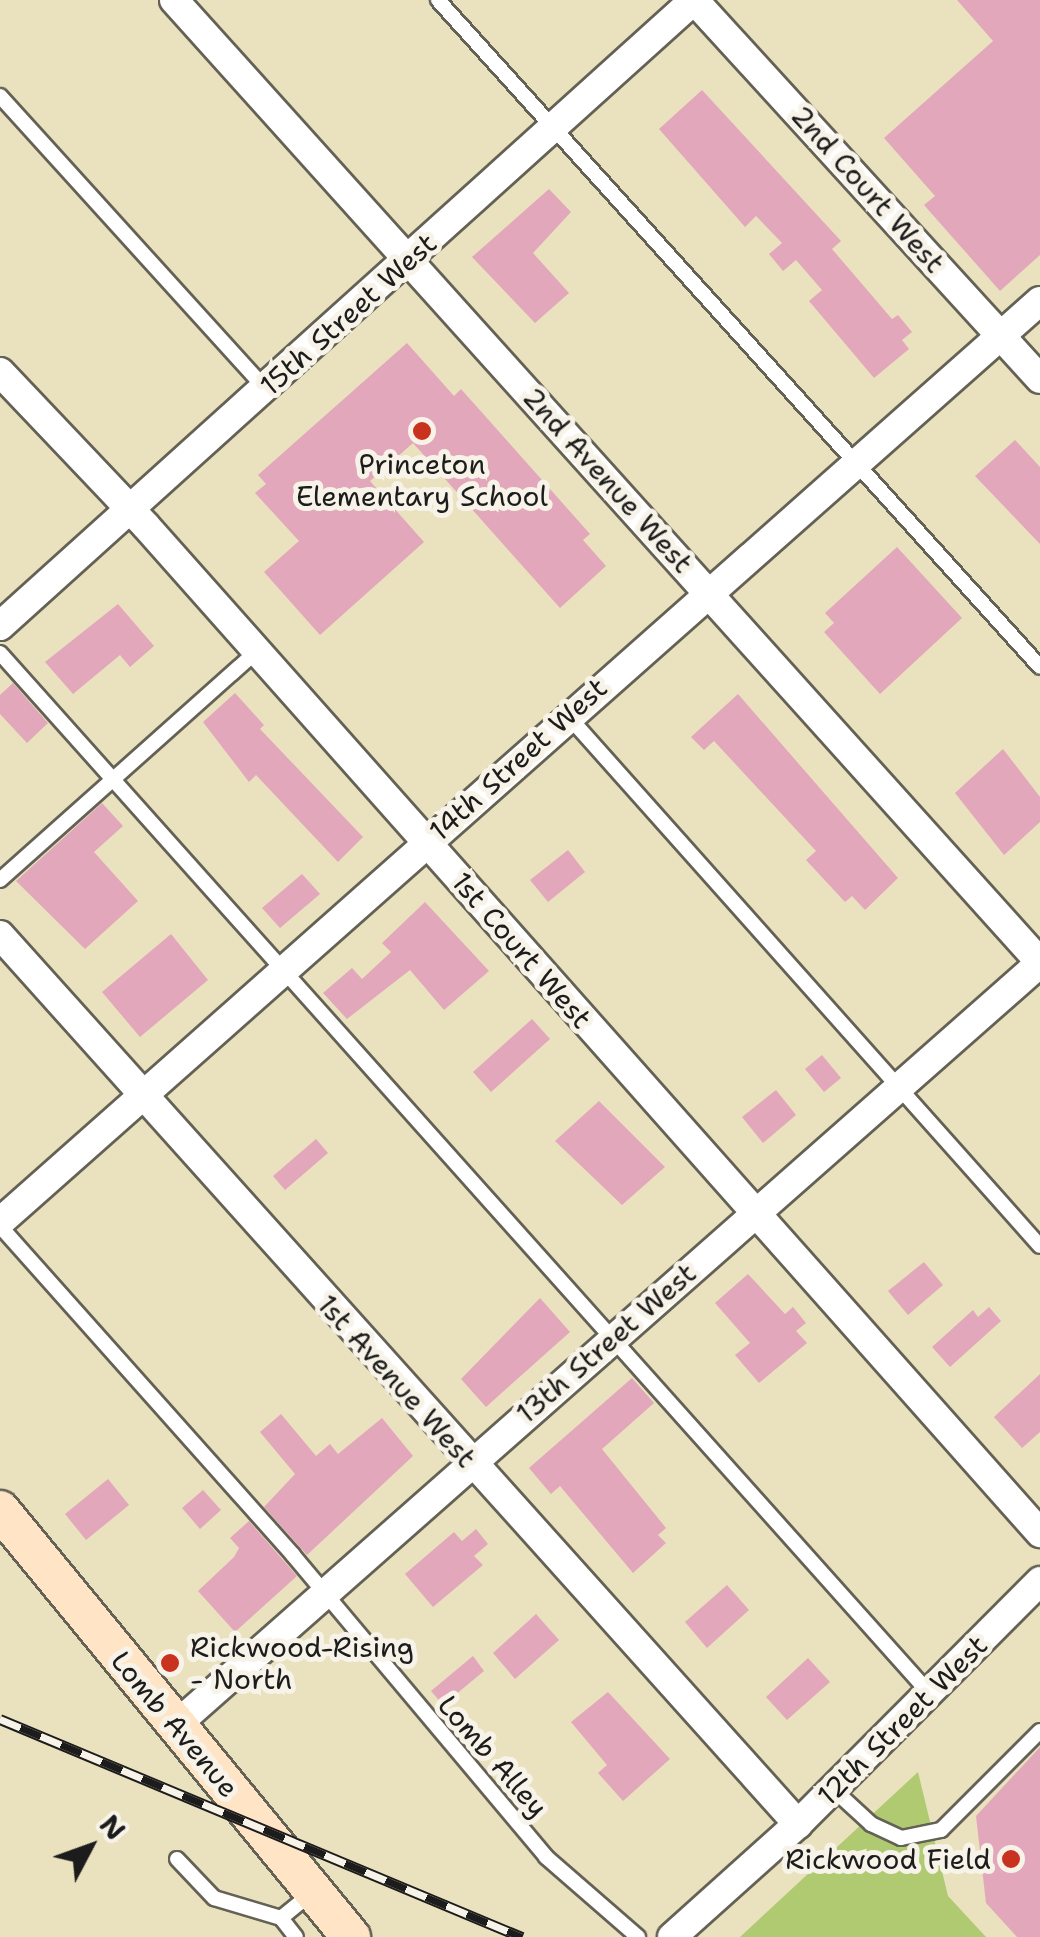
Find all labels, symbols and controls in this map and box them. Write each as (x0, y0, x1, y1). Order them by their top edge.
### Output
street label: 2nd Court West (784, 98, 952, 280)
street label: 15th Street West (253, 226, 443, 402)
street label: 2nd Avenue West (516, 380, 700, 580)
marker: Princeton Elementary School (411, 420, 433, 442)
place label: Princeton Elementary School (296, 447, 548, 513)
street label: 14th Street West (422, 670, 614, 848)
street label: 1st Court West (445, 865, 599, 1035)
street label: 13th Street West (509, 1256, 703, 1430)
street label: 1st Avenue West (311, 1288, 483, 1474)
street label: 12th Street West (810, 1628, 994, 1812)
place label: Rickwood-Rising - North (190, 1630, 414, 1696)
street label: Lomb Avenue (104, 1644, 246, 1804)
marker: Rickwood-Rising - North (159, 1652, 181, 1674)
street label: Lomb Alley (431, 1688, 555, 1824)
north arrow (40, 1797, 140, 1897)
text: N (91, 1806, 134, 1848)
place label: Rickwood Field (785, 1842, 991, 1876)
marker: Rickwood Field (1000, 1848, 1022, 1870)

